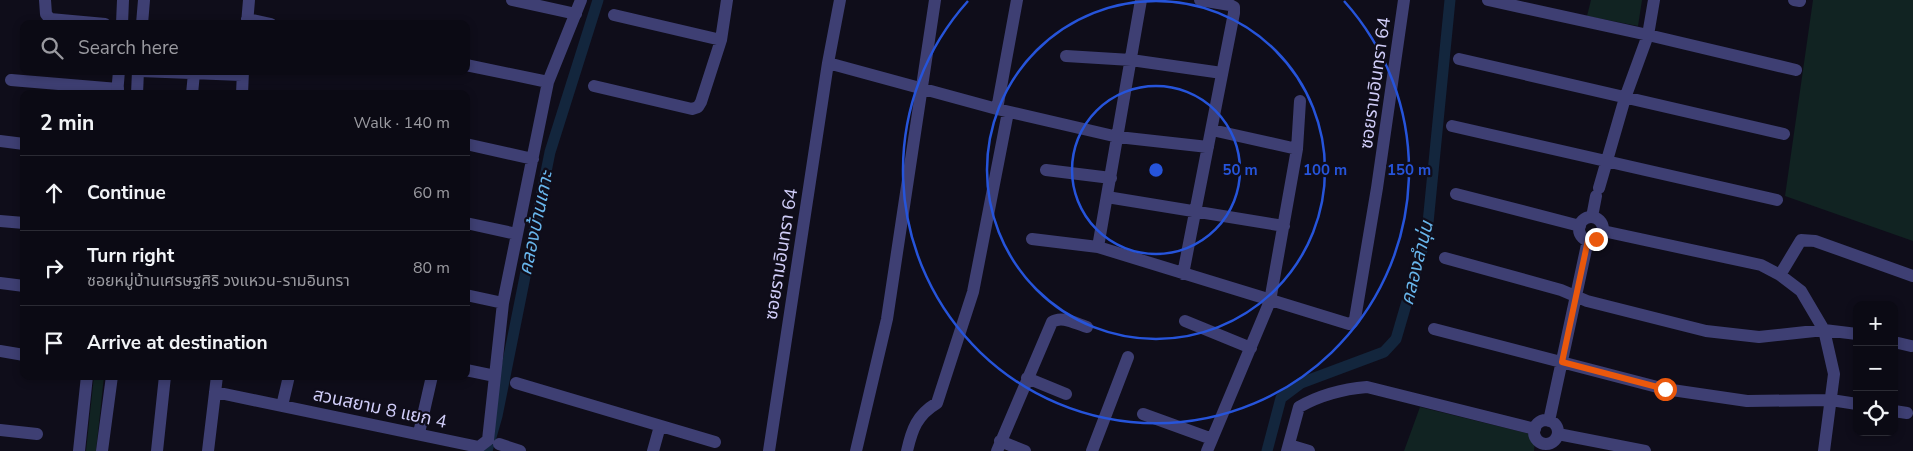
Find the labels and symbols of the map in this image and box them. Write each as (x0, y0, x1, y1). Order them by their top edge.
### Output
street label: ซอยรามอินทรา 64 (1354, 15, 1396, 150)
text: 50 m (1222, 160, 1258, 180)
text: 100 m (1303, 160, 1347, 180)
text: 150 m (1387, 160, 1431, 180)
centre of rings (1147, 161, 1165, 179)
water label: คลองบ้านเกาะ (512, 167, 560, 278)
street label: ซอยรามอินทรา 64 (759, 186, 803, 321)
water label: คลองลำนุ่น (1394, 217, 1440, 308)
route end (1585, 228, 1608, 251)
route start (1654, 378, 1677, 401)
street label: สวนสยาม 8 แยก 4 (311, 382, 449, 434)

